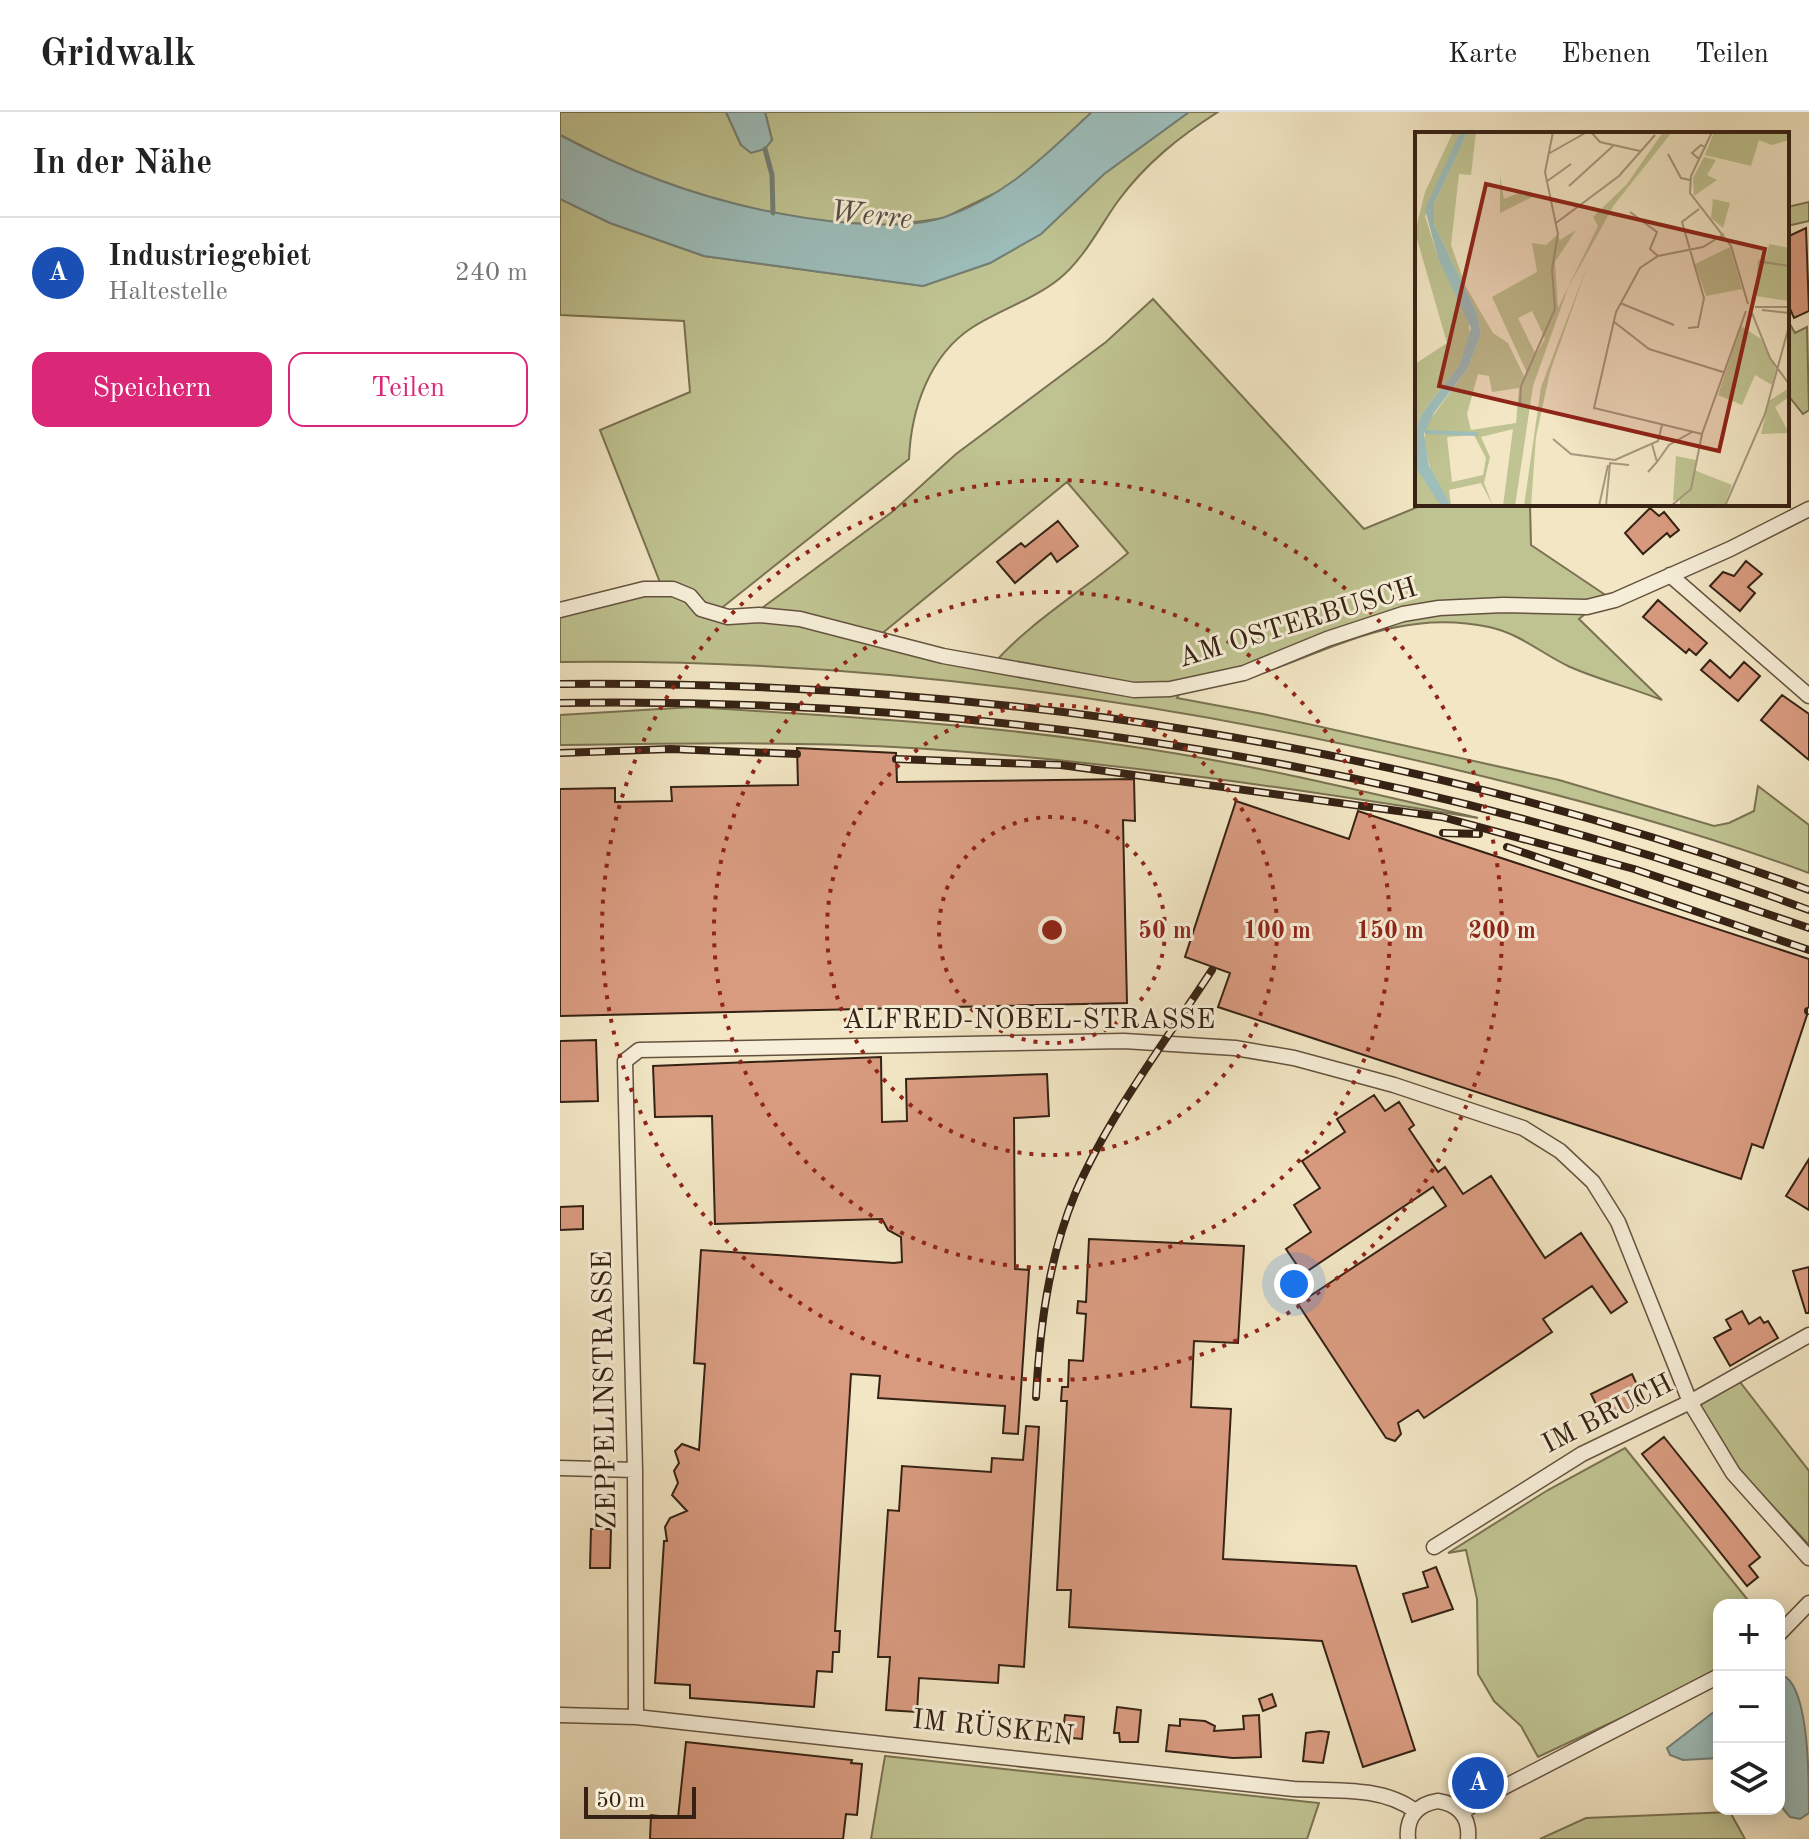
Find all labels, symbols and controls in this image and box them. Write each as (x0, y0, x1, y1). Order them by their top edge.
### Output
text: Gridwalk (40, 36, 196, 74)
text: Karte (1448, 41, 1517, 69)
text: Ebenen (1561, 41, 1651, 69)
text: Teilen (1695, 41, 1769, 69)
inset map (1415, 132, 1789, 506)
text: In der Nähe (32, 147, 212, 181)
water label: Werre (828, 197, 914, 235)
text: Industriegebiet (108, 242, 311, 272)
text: A (48, 260, 68, 286)
text: 240 m (455, 260, 528, 286)
text: Haltestelle (108, 279, 228, 305)
button: Speichern (32, 352, 272, 427)
button: Teilen (288, 352, 528, 427)
street label: AM OSTERBUSCH (1175, 574, 1421, 674)
centre of rings (1038, 916, 1066, 944)
text: 50 m (1138, 919, 1192, 944)
text: 150 m (1356, 919, 1424, 944)
text: 100 m (1243, 920, 1311, 944)
text: 200 m (1468, 920, 1536, 944)
street label: ALFRED-NOBEL-STRASSE (843, 1007, 1215, 1035)
street label: ZEPPELINSTRASSE (590, 1250, 622, 1530)
your location (1274, 1264, 1314, 1304)
street label: IM BRUCH (1538, 1370, 1678, 1460)
map controls (1713, 1599, 1785, 1815)
button: + (1713, 1599, 1785, 1671)
button: − (1713, 1671, 1785, 1743)
street label: IM RÜSKEN (911, 1703, 1076, 1751)
button: layers (1713, 1743, 1785, 1815)
pin: A (1452, 1753, 1504, 1813)
scale bar (584, 1783, 696, 1819)
text: 50 m (596, 1790, 645, 1812)

